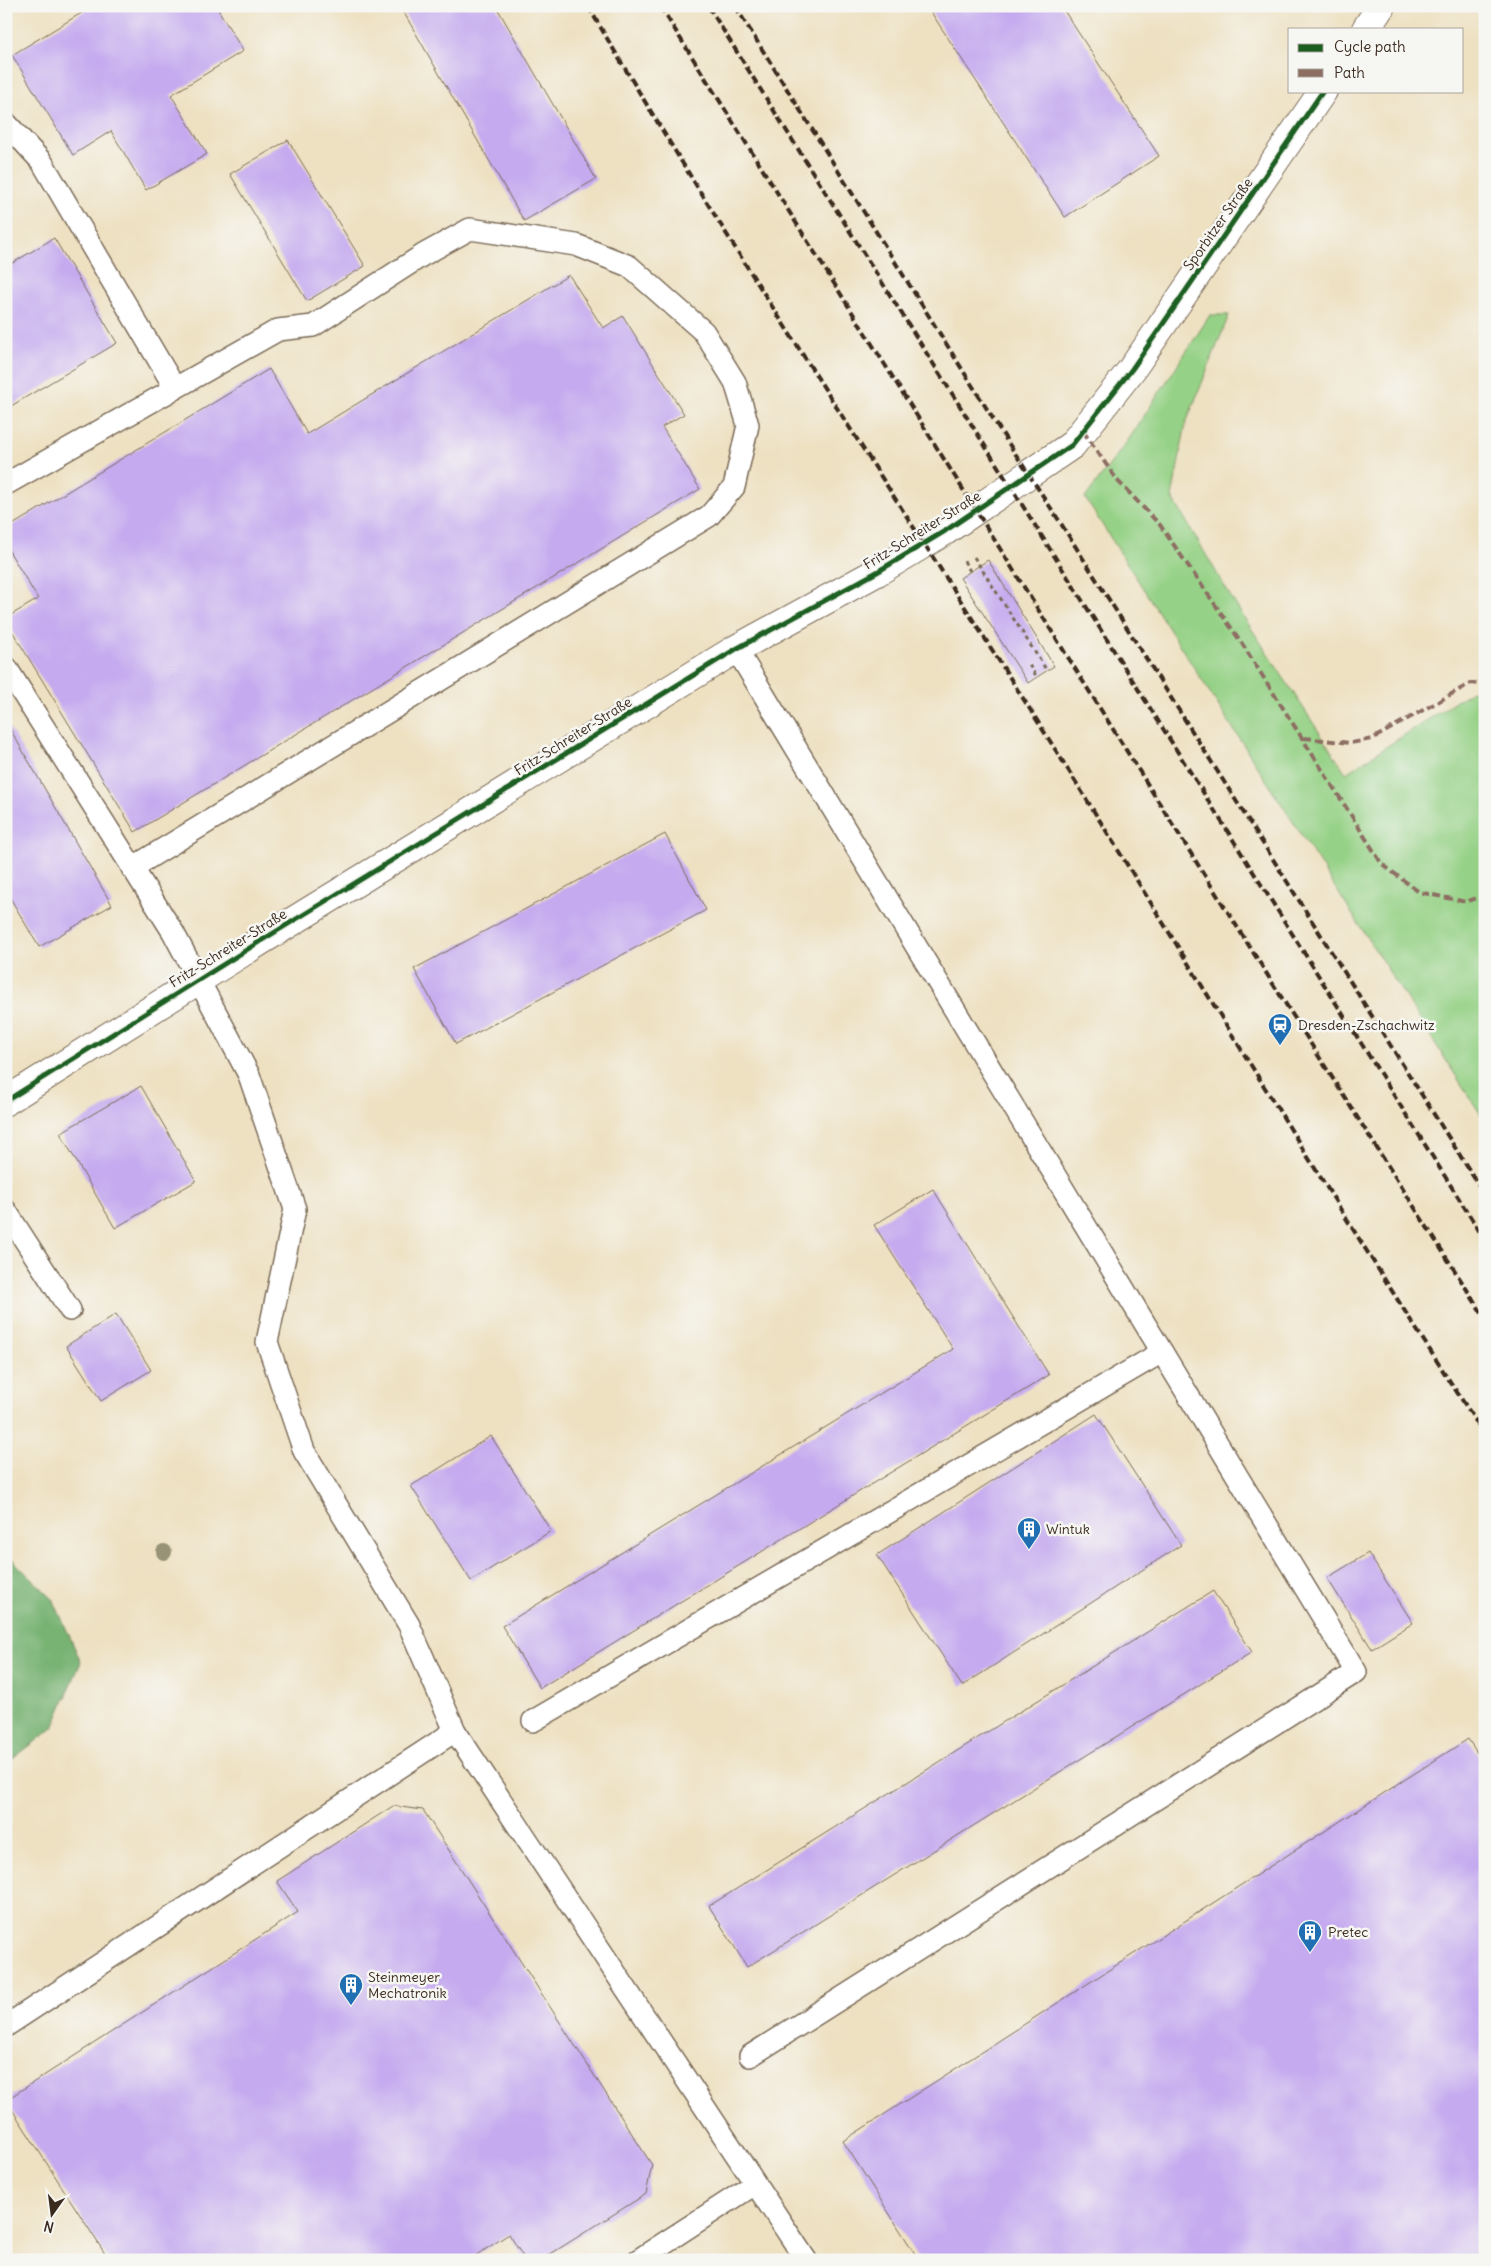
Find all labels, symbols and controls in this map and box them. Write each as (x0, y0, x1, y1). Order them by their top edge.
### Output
legend (1288, 28, 1464, 92)
text: Cycle path (1334, 37, 1406, 56)
text: Path (1334, 63, 1365, 82)
street label: Sporbitzer Straße (1179, 174, 1257, 274)
street label: Fritz-Schreiter-Straße (860, 487, 984, 573)
street label: Fritz-Schreiter-Straße (511, 693, 635, 779)
street label: Fritz-Schreiter-Straße (166, 905, 290, 991)
station icon: Dresden-Zschachwitz (1267, 1012, 1293, 1046)
place label: Dresden-Zschachwitz (1298, 1016, 1435, 1034)
building icon: Wintuk (1016, 1516, 1042, 1550)
place label: Wintuk (1046, 1520, 1090, 1538)
building icon: Pretec (1297, 1919, 1323, 1953)
place label: Pretec (1328, 1923, 1369, 1941)
place label: Steinmeyer Mechatronik (368, 1968, 447, 2002)
building icon: Steinmeyer Mechatronik (338, 1972, 364, 2006)
north arrow (28, 2188, 78, 2238)
text: N (42, 2217, 56, 2237)

